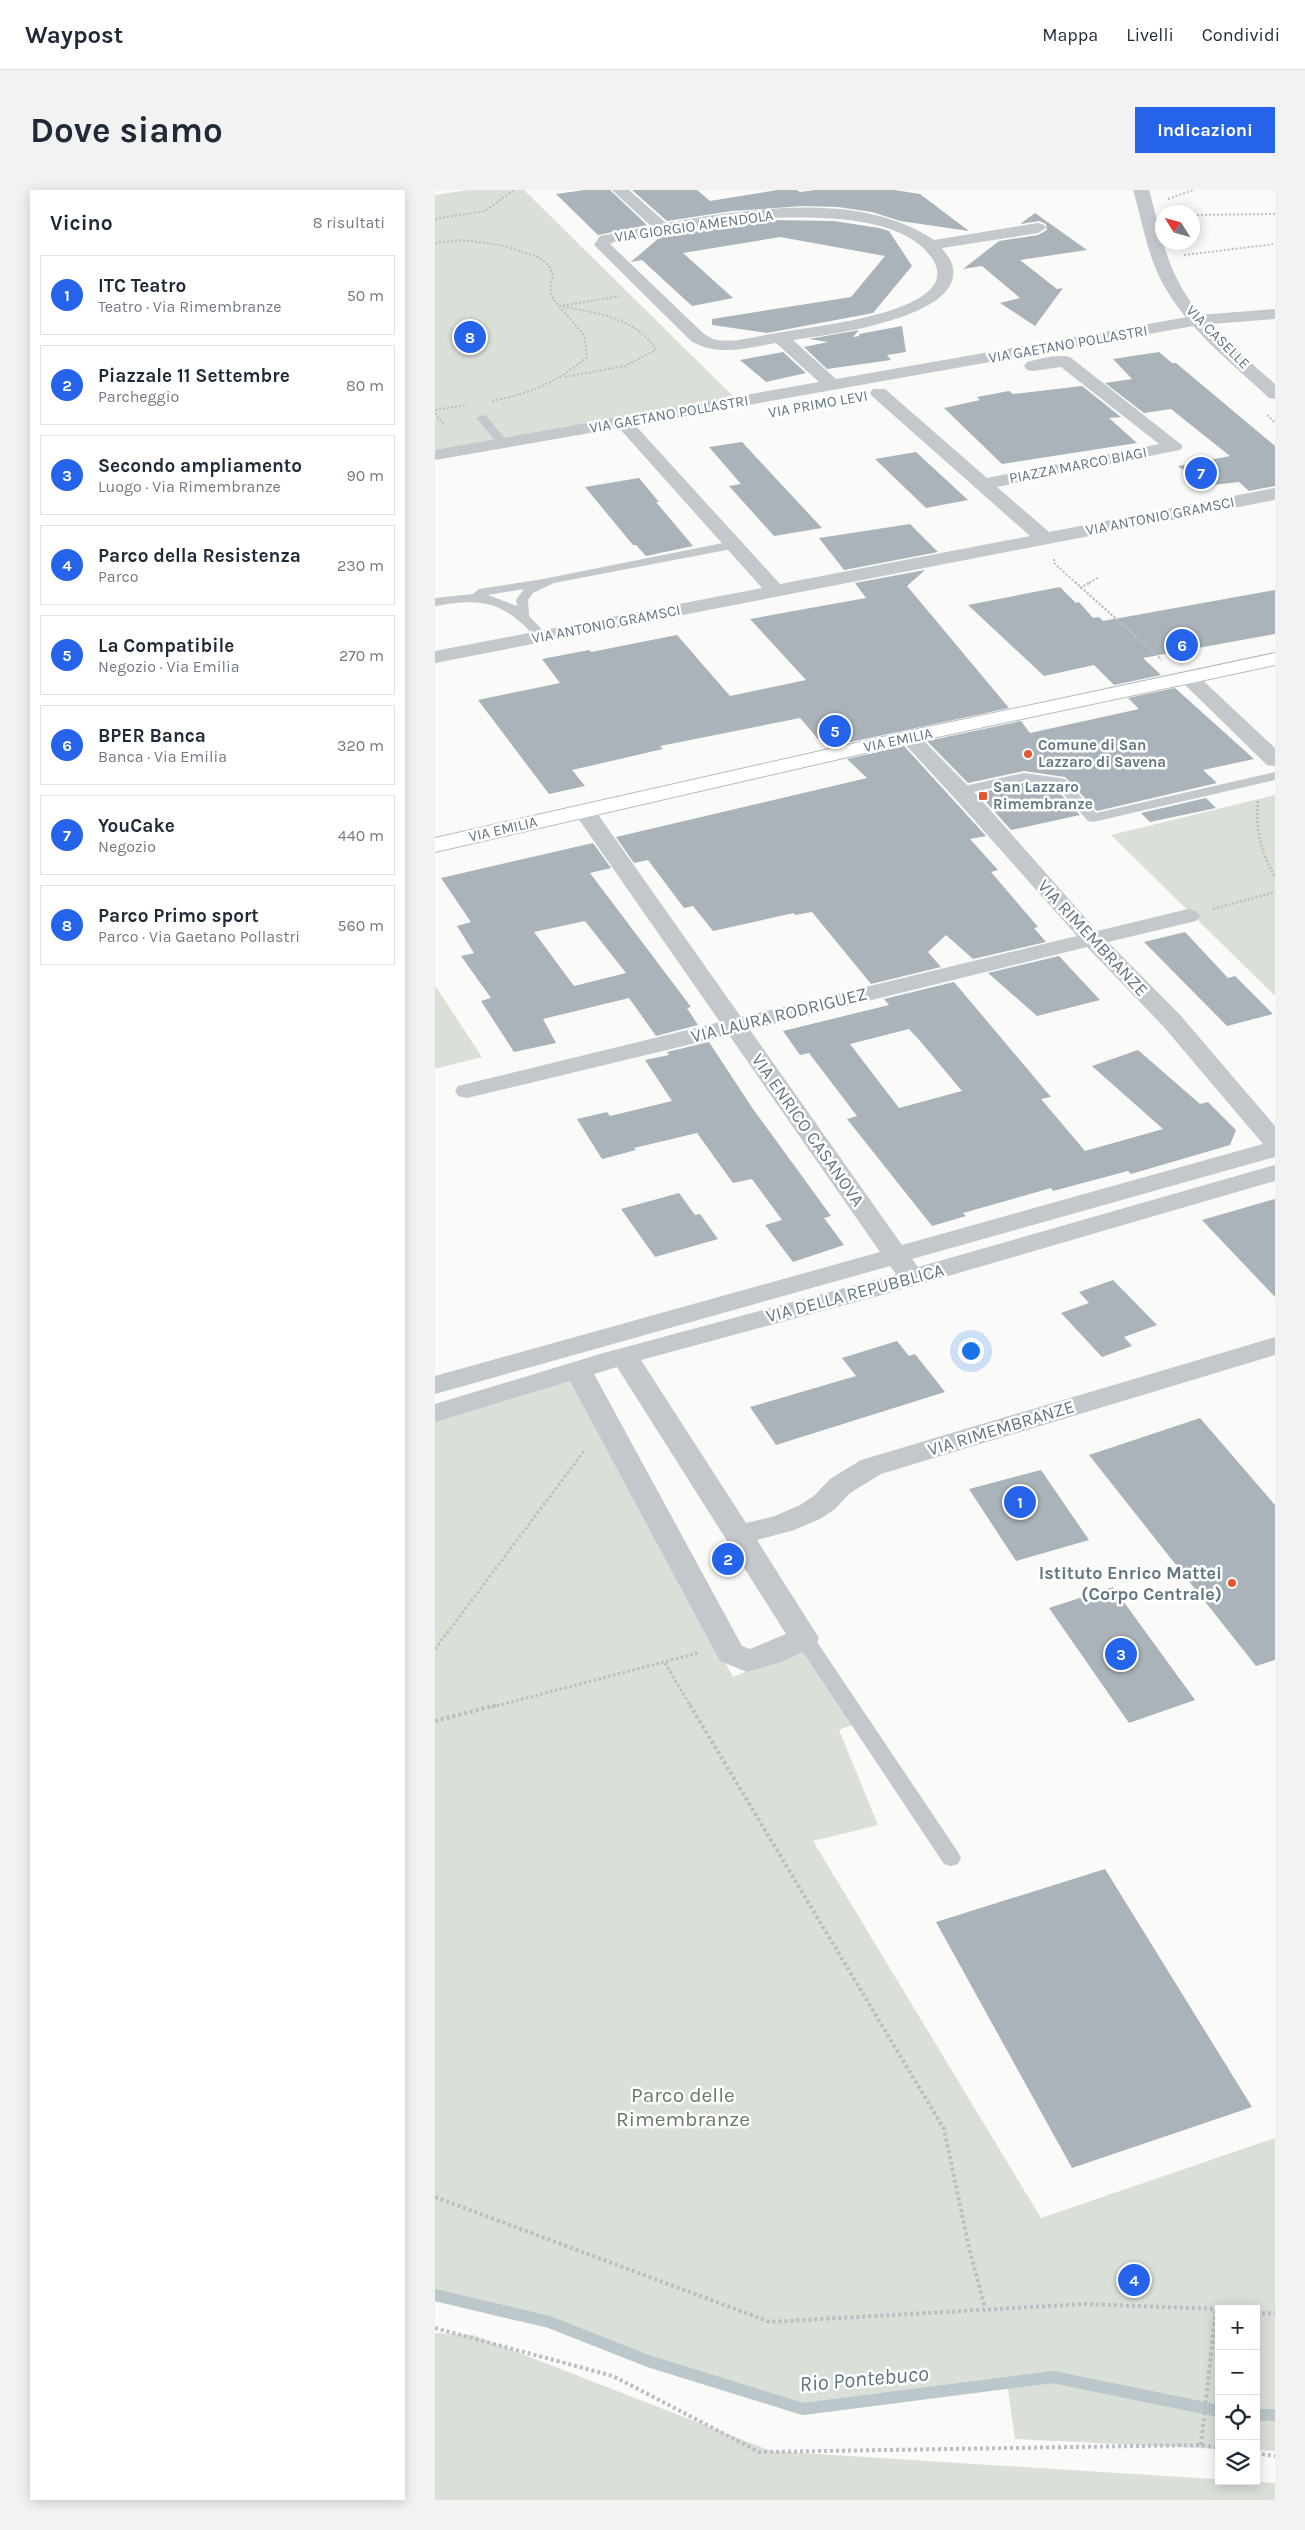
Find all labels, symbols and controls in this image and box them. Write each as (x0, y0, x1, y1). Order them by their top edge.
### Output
text: Waypost (25, 21, 123, 49)
text: Mappa (1042, 24, 1098, 46)
text: Livelli (1126, 24, 1174, 46)
text: Condividi (1202, 24, 1280, 46)
button: Indicazioni (1135, 107, 1275, 153)
text: Dove siamo (30, 110, 223, 151)
north arrow (1155, 205, 1200, 250)
street label: VIA GIORGIO AMENDOLA (614, 206, 775, 246)
text: Vicino (50, 211, 113, 235)
text: 8 risultati (313, 213, 385, 232)
text: ITC Teatro (98, 275, 186, 297)
text: 1 (64, 286, 70, 305)
text: 50 m (347, 286, 384, 305)
text: Teatro · Via Rimembranze (98, 297, 281, 316)
street label: VIA CASELLE (1182, 301, 1254, 373)
pin: 8 (454, 318, 486, 356)
street label: VIA GAETANO POLLASTRI (987, 321, 1149, 367)
text: Piazzale 11 Settembre (98, 365, 290, 387)
text: 2 (62, 376, 72, 395)
text: 80 m (346, 376, 384, 395)
street label: VIA PRIMO LEVI (767, 386, 869, 422)
text: Parcheggio (98, 387, 179, 406)
street label: VIA GAETANO POLLASTRI (588, 391, 750, 437)
street label: PIAZZA MARCO BIAGI (1008, 443, 1148, 487)
pin: 7 (1185, 454, 1217, 492)
text: Secondo ampliamento (98, 455, 302, 477)
text: 3 (62, 466, 72, 485)
text: 90 m (346, 466, 384, 485)
text: Luogo · Via Rimembranze (98, 477, 281, 496)
street label: VIA ANTONIO GRAMSCI (1084, 493, 1236, 539)
text: Parco della Resistenza (98, 545, 301, 567)
text: 4 (62, 556, 72, 575)
text: 230 m (337, 556, 384, 575)
text: Parco (98, 567, 138, 586)
street label: VIA ANTONIO GRAMSCI (530, 601, 682, 647)
pin: 6 (1166, 626, 1198, 664)
text: La Compatibile (98, 635, 234, 657)
text: 5 (62, 646, 72, 665)
text: 270 m (339, 646, 384, 665)
text: Negozio · Via Emilia (98, 657, 240, 676)
pin: 5 (819, 712, 851, 750)
street label: VIA EMILIA (862, 724, 934, 756)
text: BPER Banca (98, 725, 206, 747)
text: 6 (62, 736, 72, 755)
text: 320 m (337, 736, 384, 755)
place label: Comune di San Lazzaro di Savena (1038, 736, 1166, 771)
text: Banca · Via Emilia (98, 747, 227, 766)
marker: Comune di San Lazzaro di Savena (1022, 748, 1034, 760)
place label: San Lazzaro Rimembranze (993, 778, 1093, 813)
marker: San Lazzaro Rimembranze (977, 790, 989, 802)
street label: VIA EMILIA (467, 812, 539, 846)
text: YouCake (98, 815, 175, 837)
text: 7 (63, 826, 71, 845)
text: 440 m (338, 826, 384, 845)
text: Negozio (98, 837, 156, 856)
street label: VIA RIMEMBRANZE (1033, 875, 1153, 1001)
text: Parco Primo sport (98, 905, 259, 927)
text: 8 (62, 916, 72, 935)
text: 560 m (338, 916, 384, 935)
text: Parco · Via Gaetano Pollastri (98, 927, 300, 946)
street label: VIA LAURA RODRIGUEZ (689, 982, 869, 1048)
street label: VIA ENRICO CASANOVA (747, 1049, 869, 1211)
street label: VIA DELLA REPUBBLICA (764, 1259, 946, 1327)
your location (958, 1338, 984, 1364)
street label: VIA RIMEMBRANZE (925, 1395, 1077, 1461)
pin: 1 (1004, 1483, 1036, 1521)
pin: 2 (712, 1540, 744, 1578)
place label: Istituto Enrico Mattei (Corpo Centrale) (1039, 1562, 1222, 1605)
marker: Istituto Enrico Mattei (Corpo Centrale) (1226, 1577, 1238, 1589)
pin: 3 (1105, 1635, 1137, 1673)
park label: Parco delle Rimembranze (616, 2083, 750, 2131)
pin: 4 (1118, 2261, 1150, 2299)
map controls (1215, 2305, 1260, 2485)
button: + (1215, 2305, 1260, 2350)
button: − (1215, 2350, 1260, 2395)
water label: Rio Pontebuco (798, 2360, 930, 2398)
button: locate (1215, 2395, 1260, 2440)
button: layers (1215, 2440, 1260, 2485)

